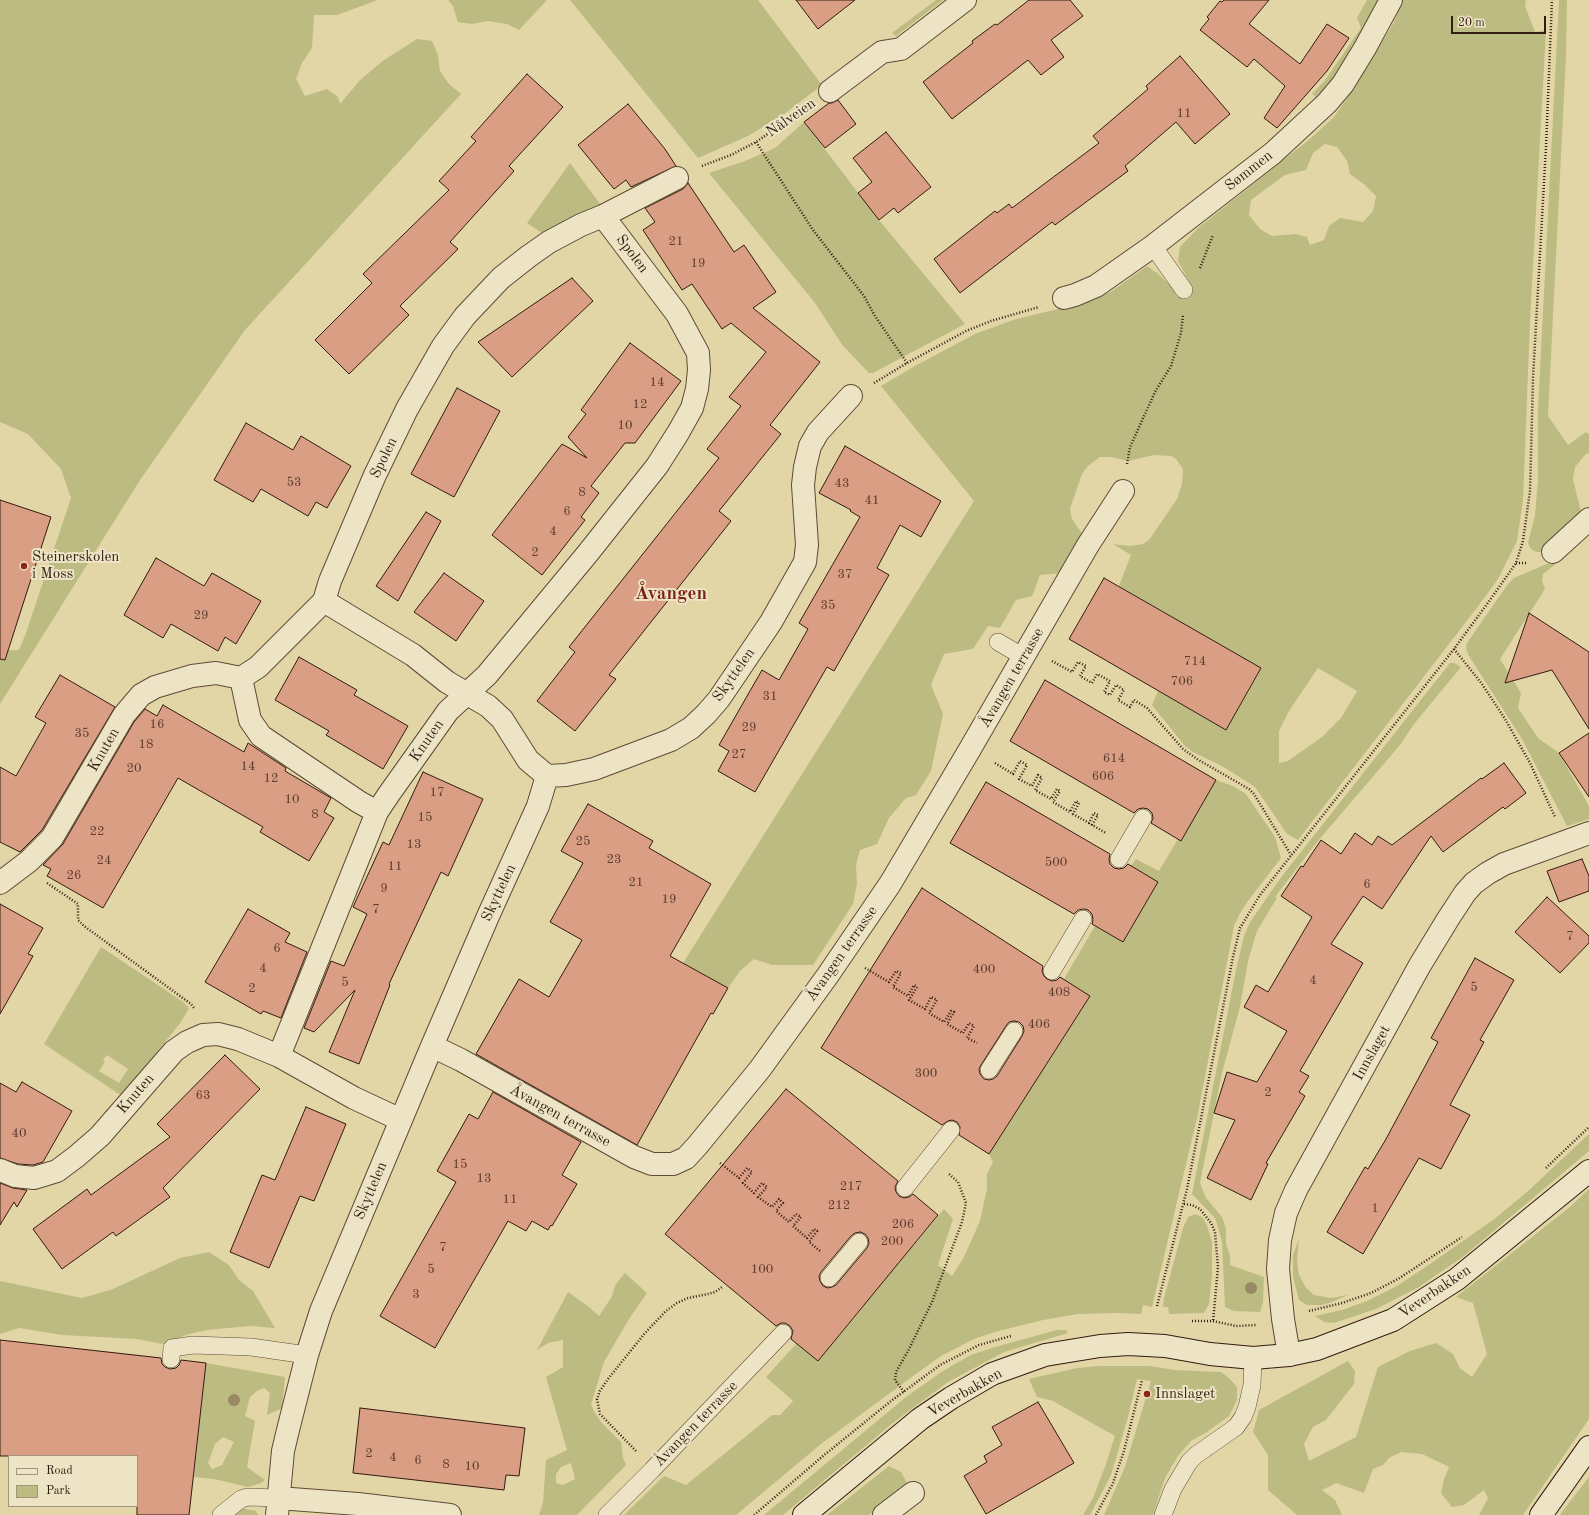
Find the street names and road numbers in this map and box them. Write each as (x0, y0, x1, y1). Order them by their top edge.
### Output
street label: Nålveien (763, 95, 819, 141)
street label: Sømmen (1222, 147, 1276, 195)
street label: Spolen (612, 231, 652, 277)
street label: Spolen (366, 434, 402, 482)
street label: Åvangen terrasse (976, 625, 1048, 731)
street label: Skyttelen (709, 645, 759, 705)
street label: Knuten (406, 716, 448, 766)
street label: Knuten (84, 725, 124, 775)
street label: Skyttelen (478, 861, 520, 925)
street label: Åvangen terrasse (802, 903, 882, 1005)
street label: Innslaget (1350, 1022, 1394, 1084)
street label: Knuten (114, 1070, 158, 1118)
street label: Åvangen terrasse (506, 1081, 614, 1151)
street label: Skyttelen (351, 1159, 391, 1223)
street label: Veverbakken (1396, 1261, 1474, 1323)
street label: Veverbakken (925, 1364, 1005, 1422)
street label: Åvangen terrasse (650, 1377, 742, 1471)

